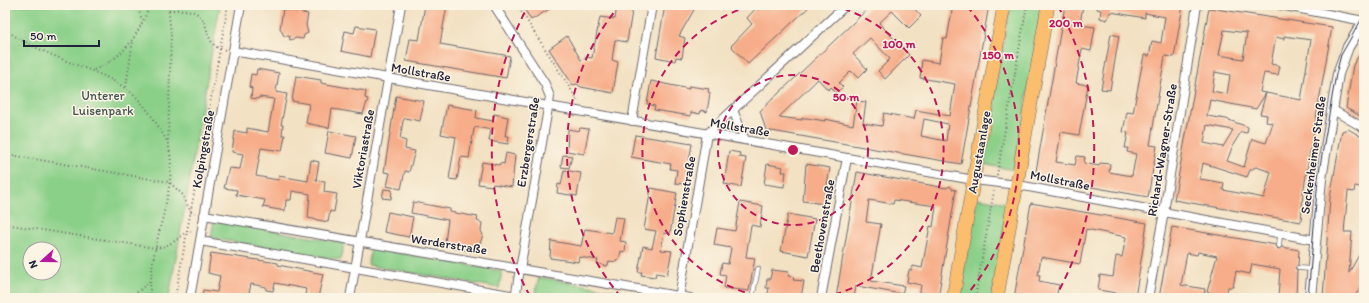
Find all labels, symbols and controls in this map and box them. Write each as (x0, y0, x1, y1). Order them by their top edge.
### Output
text: 200 m (1049, 16, 1084, 30)
scale bar (24, 22, 99, 48)
text: 50 m (30, 29, 56, 43)
text: 100 m (882, 37, 916, 51)
text: 150 m (982, 48, 1015, 62)
street label: Mollstraße (390, 59, 452, 85)
street label: Richard-Wagner-Straße (1144, 83, 1180, 217)
park label: Unterer Luisenpark (72, 88, 134, 118)
text: 50 m (833, 90, 860, 104)
street label: Seckenheimer Straße (1297, 95, 1329, 215)
street label: Erzbergerstraße (513, 96, 543, 188)
street label: Viktoriastraße (349, 108, 377, 190)
street label: Kolpingstraße (189, 109, 217, 189)
street label: Augustaanlage (964, 109, 994, 195)
street label: Mollstraße (709, 114, 771, 140)
centre of rings (786, 143, 800, 157)
street label: Sophienstraße (670, 155, 698, 237)
street label: Mollstraße (1029, 167, 1091, 193)
street label: Beethovenstraße (806, 178, 838, 274)
street label: Werderstraße (410, 231, 488, 257)
north arrow (22, 241, 62, 281)
text: N (26, 259, 41, 270)

